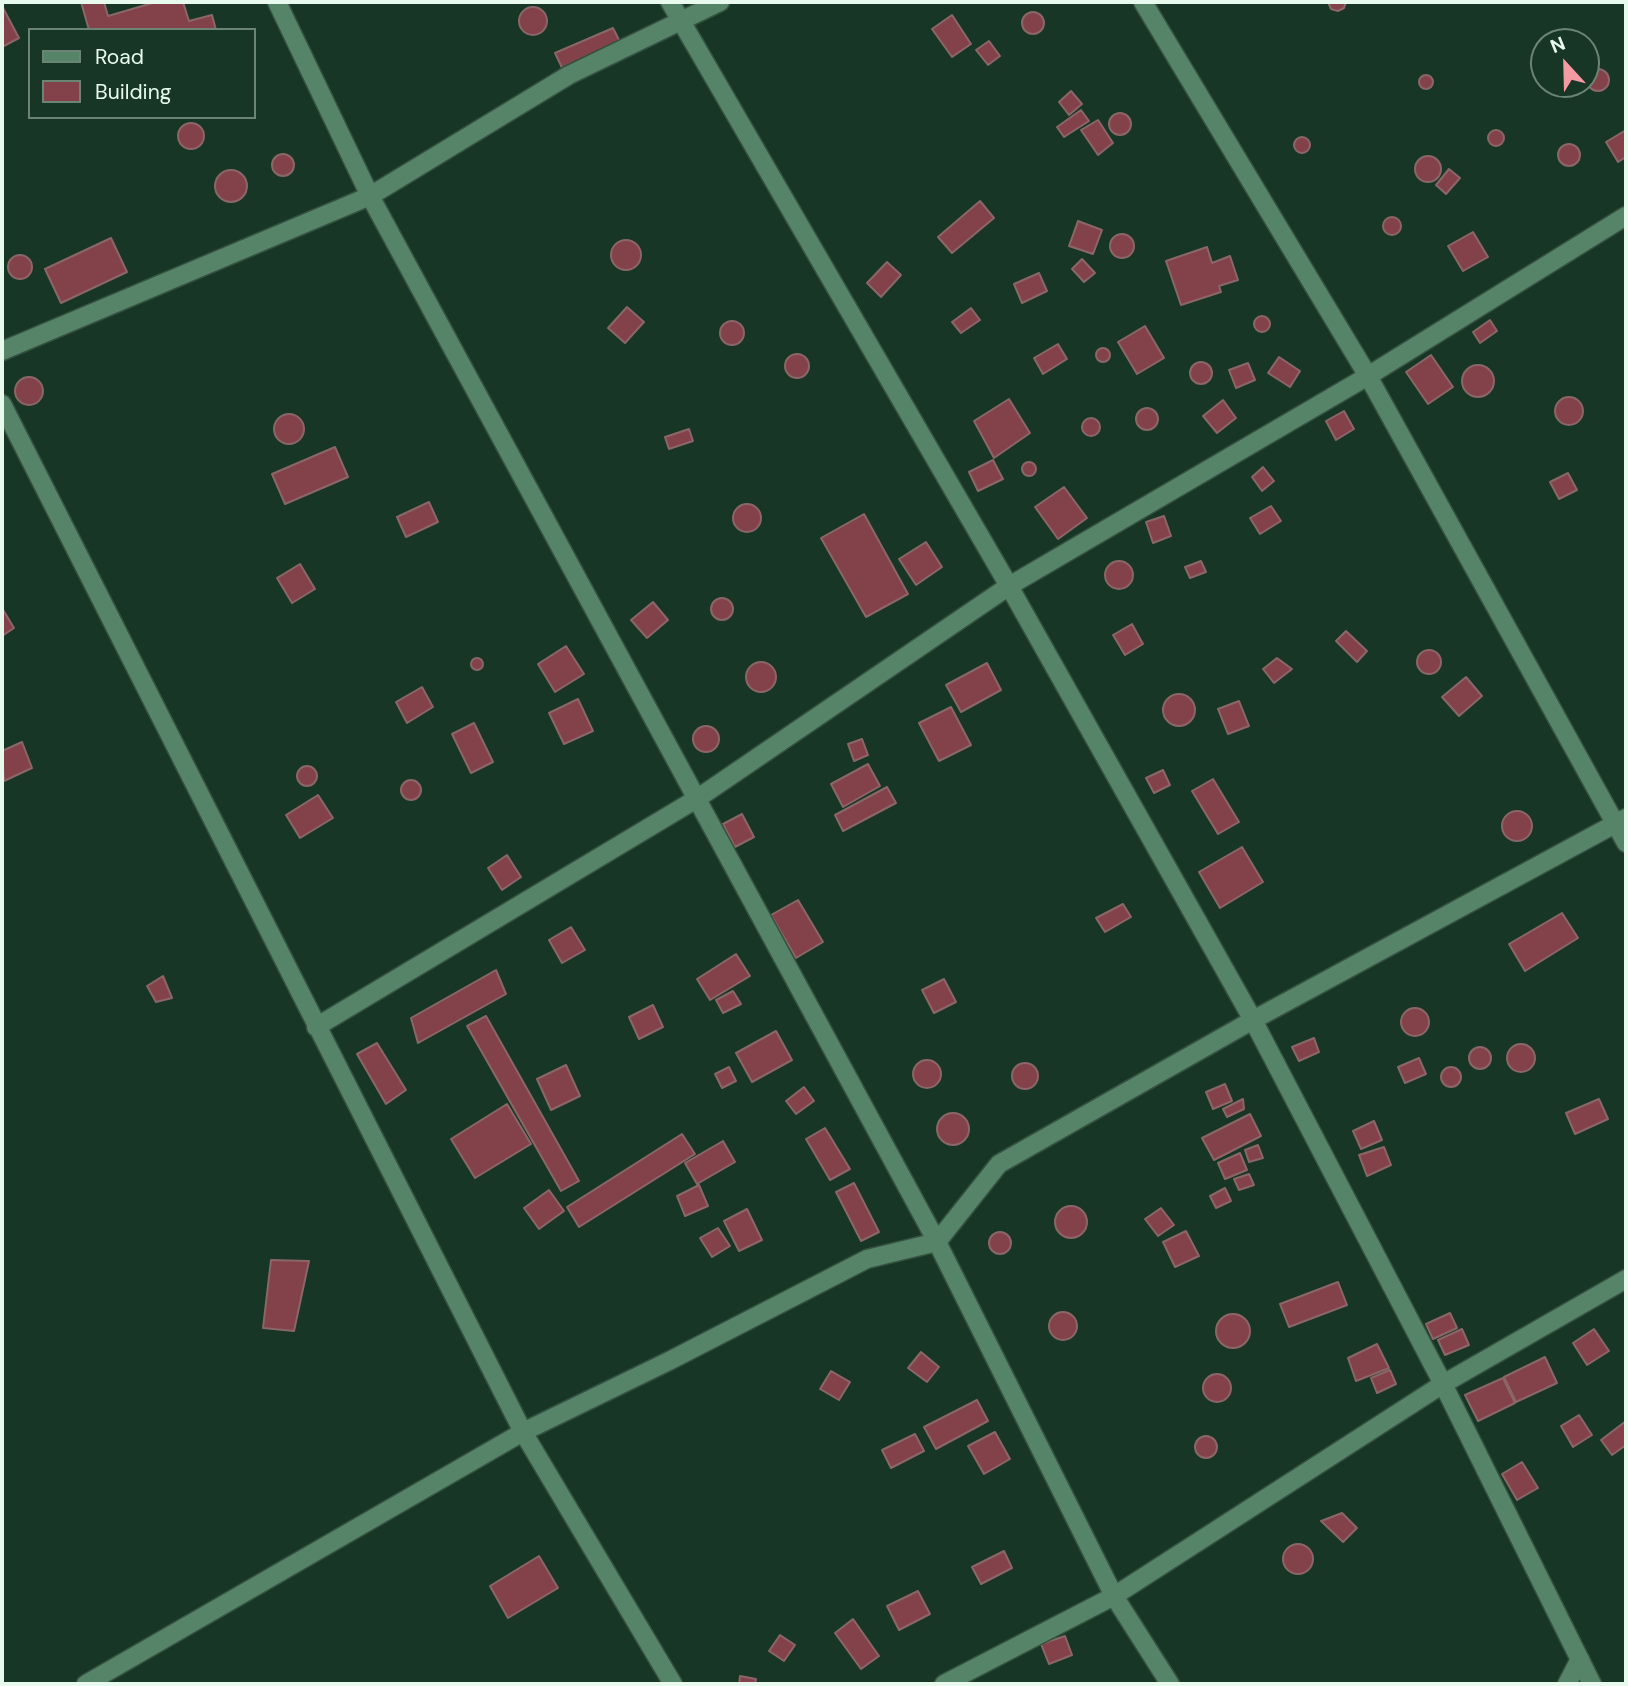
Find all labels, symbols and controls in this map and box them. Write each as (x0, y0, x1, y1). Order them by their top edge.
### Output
legend (28, 28, 256, 119)
north arrow (1530, 28, 1600, 98)
text: N (1547, 31, 1569, 59)
text: Road (95, 43, 144, 71)
text: Building (95, 78, 171, 106)

